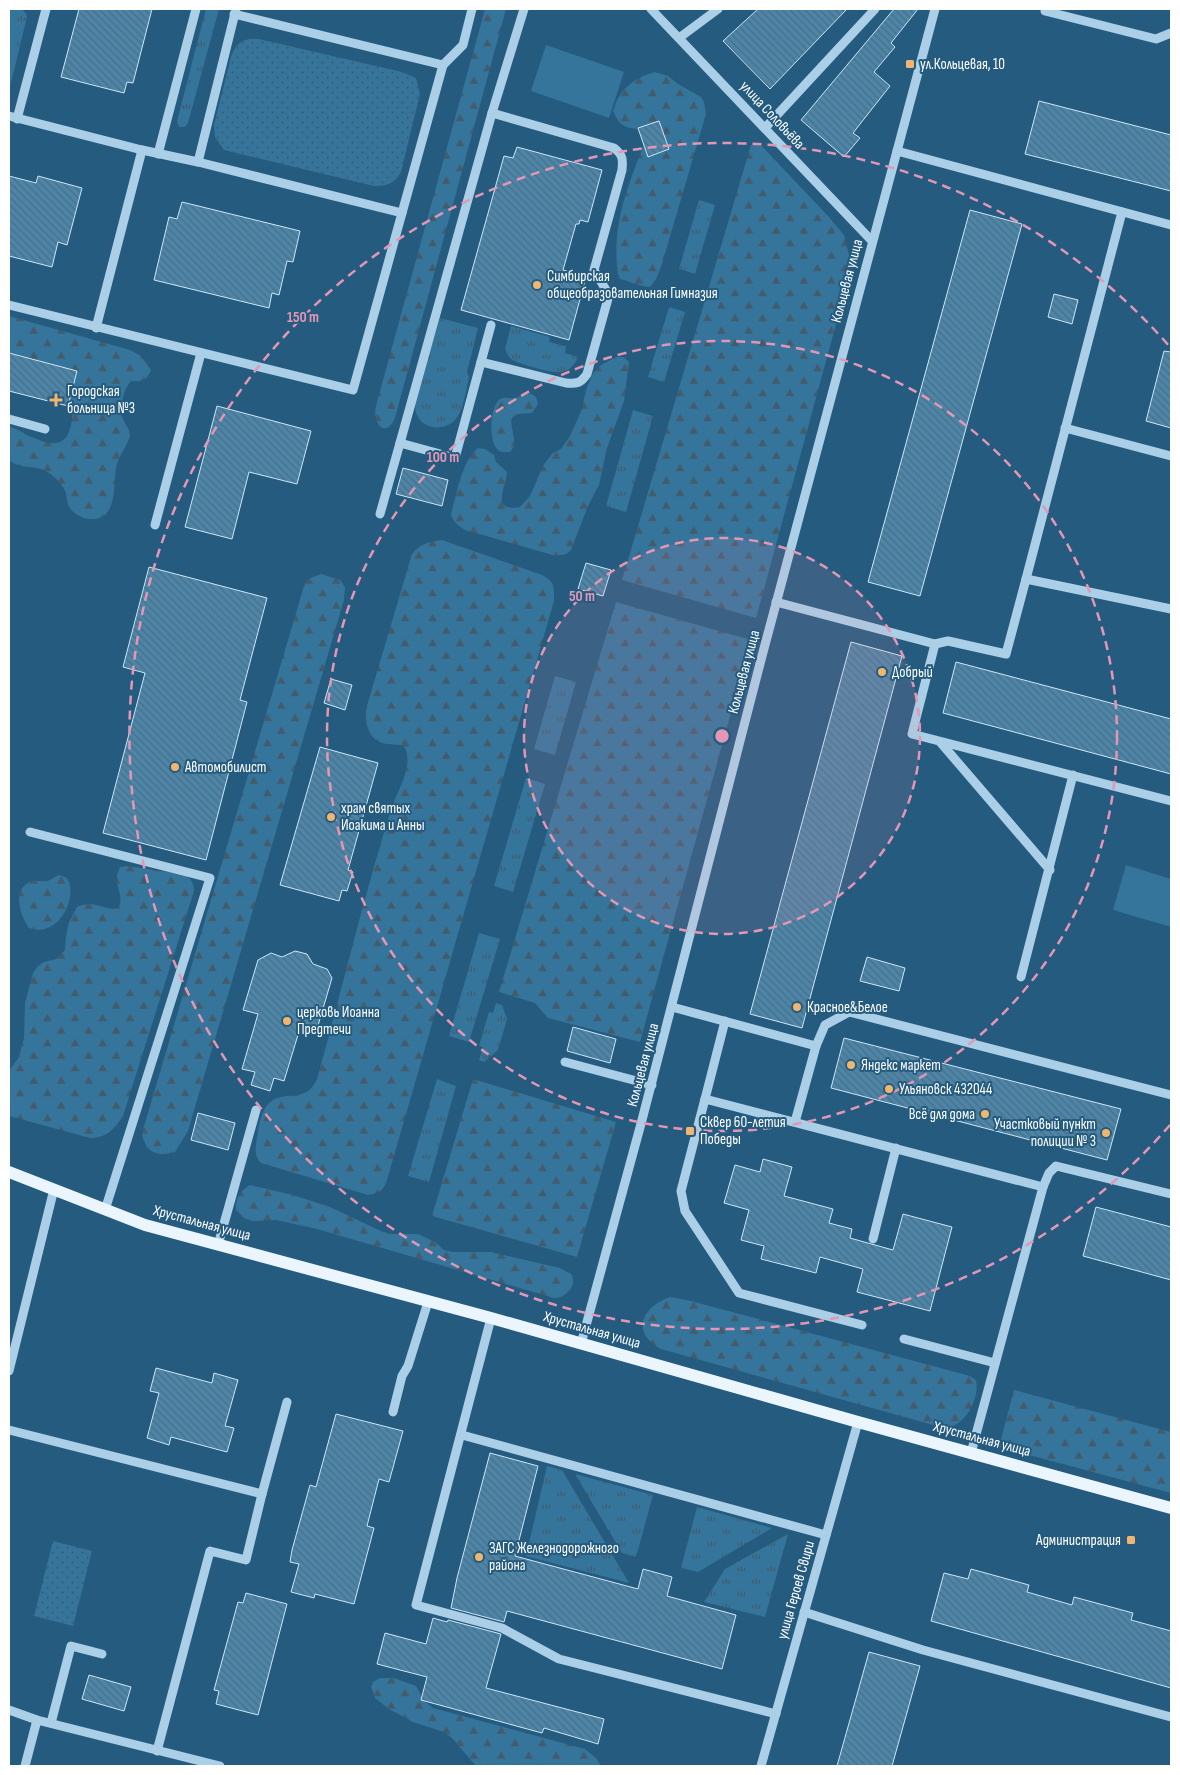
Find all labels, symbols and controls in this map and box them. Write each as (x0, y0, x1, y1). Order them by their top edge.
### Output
place label: ул.Кольцевая, 10 (920, 55, 1005, 74)
marker: ул.Кольцевая, 10 (904, 58, 916, 70)
street label: улица Соловьёва (736, 77, 809, 153)
street label: Кольцевая улица (827, 237, 867, 325)
place label: Симбирская общеобразовательная Гимназия (547, 267, 718, 303)
marker: Симбирская общеобразовательная Гимназия (531, 279, 543, 291)
text: 150 m (287, 308, 319, 327)
place label: Городская больница №3 (67, 382, 135, 418)
marker: Городская больница №3 (49, 393, 63, 407)
text: 100 m (427, 448, 459, 467)
text: 50 m (569, 587, 595, 606)
street label: Кольцевая улица (724, 628, 764, 716)
place label: Добрый (892, 663, 933, 682)
marker: Добрый (876, 666, 888, 678)
centre of rings (713, 727, 731, 745)
place label: Автомобилист (184, 758, 266, 777)
marker: Автомобилист (169, 761, 181, 773)
place label: храм святых Иоакима и Анны (341, 799, 424, 835)
marker: храм святых Иоакима и Анны (325, 811, 337, 823)
place label: Красное&Белое (807, 998, 888, 1017)
marker: Красное&Белое (791, 1001, 803, 1013)
place label: церковь Иоанна Предтечи (297, 1003, 380, 1039)
marker: церковь Иоанна Предтечи (281, 1015, 293, 1027)
street label: Кольцевая улица (623, 1021, 663, 1109)
place label: Яндекс маркет (861, 1056, 941, 1075)
marker: Яндекс маркет (845, 1059, 857, 1071)
place label: Ульяновск 432044 (899, 1080, 992, 1099)
marker: Ульяновск 432044 (883, 1083, 895, 1095)
place label: Всё для дома (909, 1105, 975, 1124)
marker: Всё для дома (979, 1108, 991, 1120)
place label: Сквер 60-летия Победы (700, 1113, 786, 1149)
place label: Участковый пункт полиции № 3 (994, 1115, 1096, 1151)
marker: Сквер 60-летия Победы (684, 1125, 696, 1137)
marker: Участковый пункт полиции № 3 (1100, 1127, 1112, 1139)
street label: Хрустальная улица (150, 1201, 253, 1245)
street label: Хрустальная улица (540, 1307, 643, 1353)
street label: Хрустальная улица (930, 1417, 1033, 1461)
place label: Администрация (1035, 1531, 1121, 1550)
marker: Администрация (1125, 1534, 1137, 1546)
place label: ЗАГС Железнодорожного района (489, 1539, 619, 1575)
street label: улица Героев Свири (773, 1539, 819, 1641)
marker: ЗАГС Железнодорожного района (473, 1551, 485, 1563)

